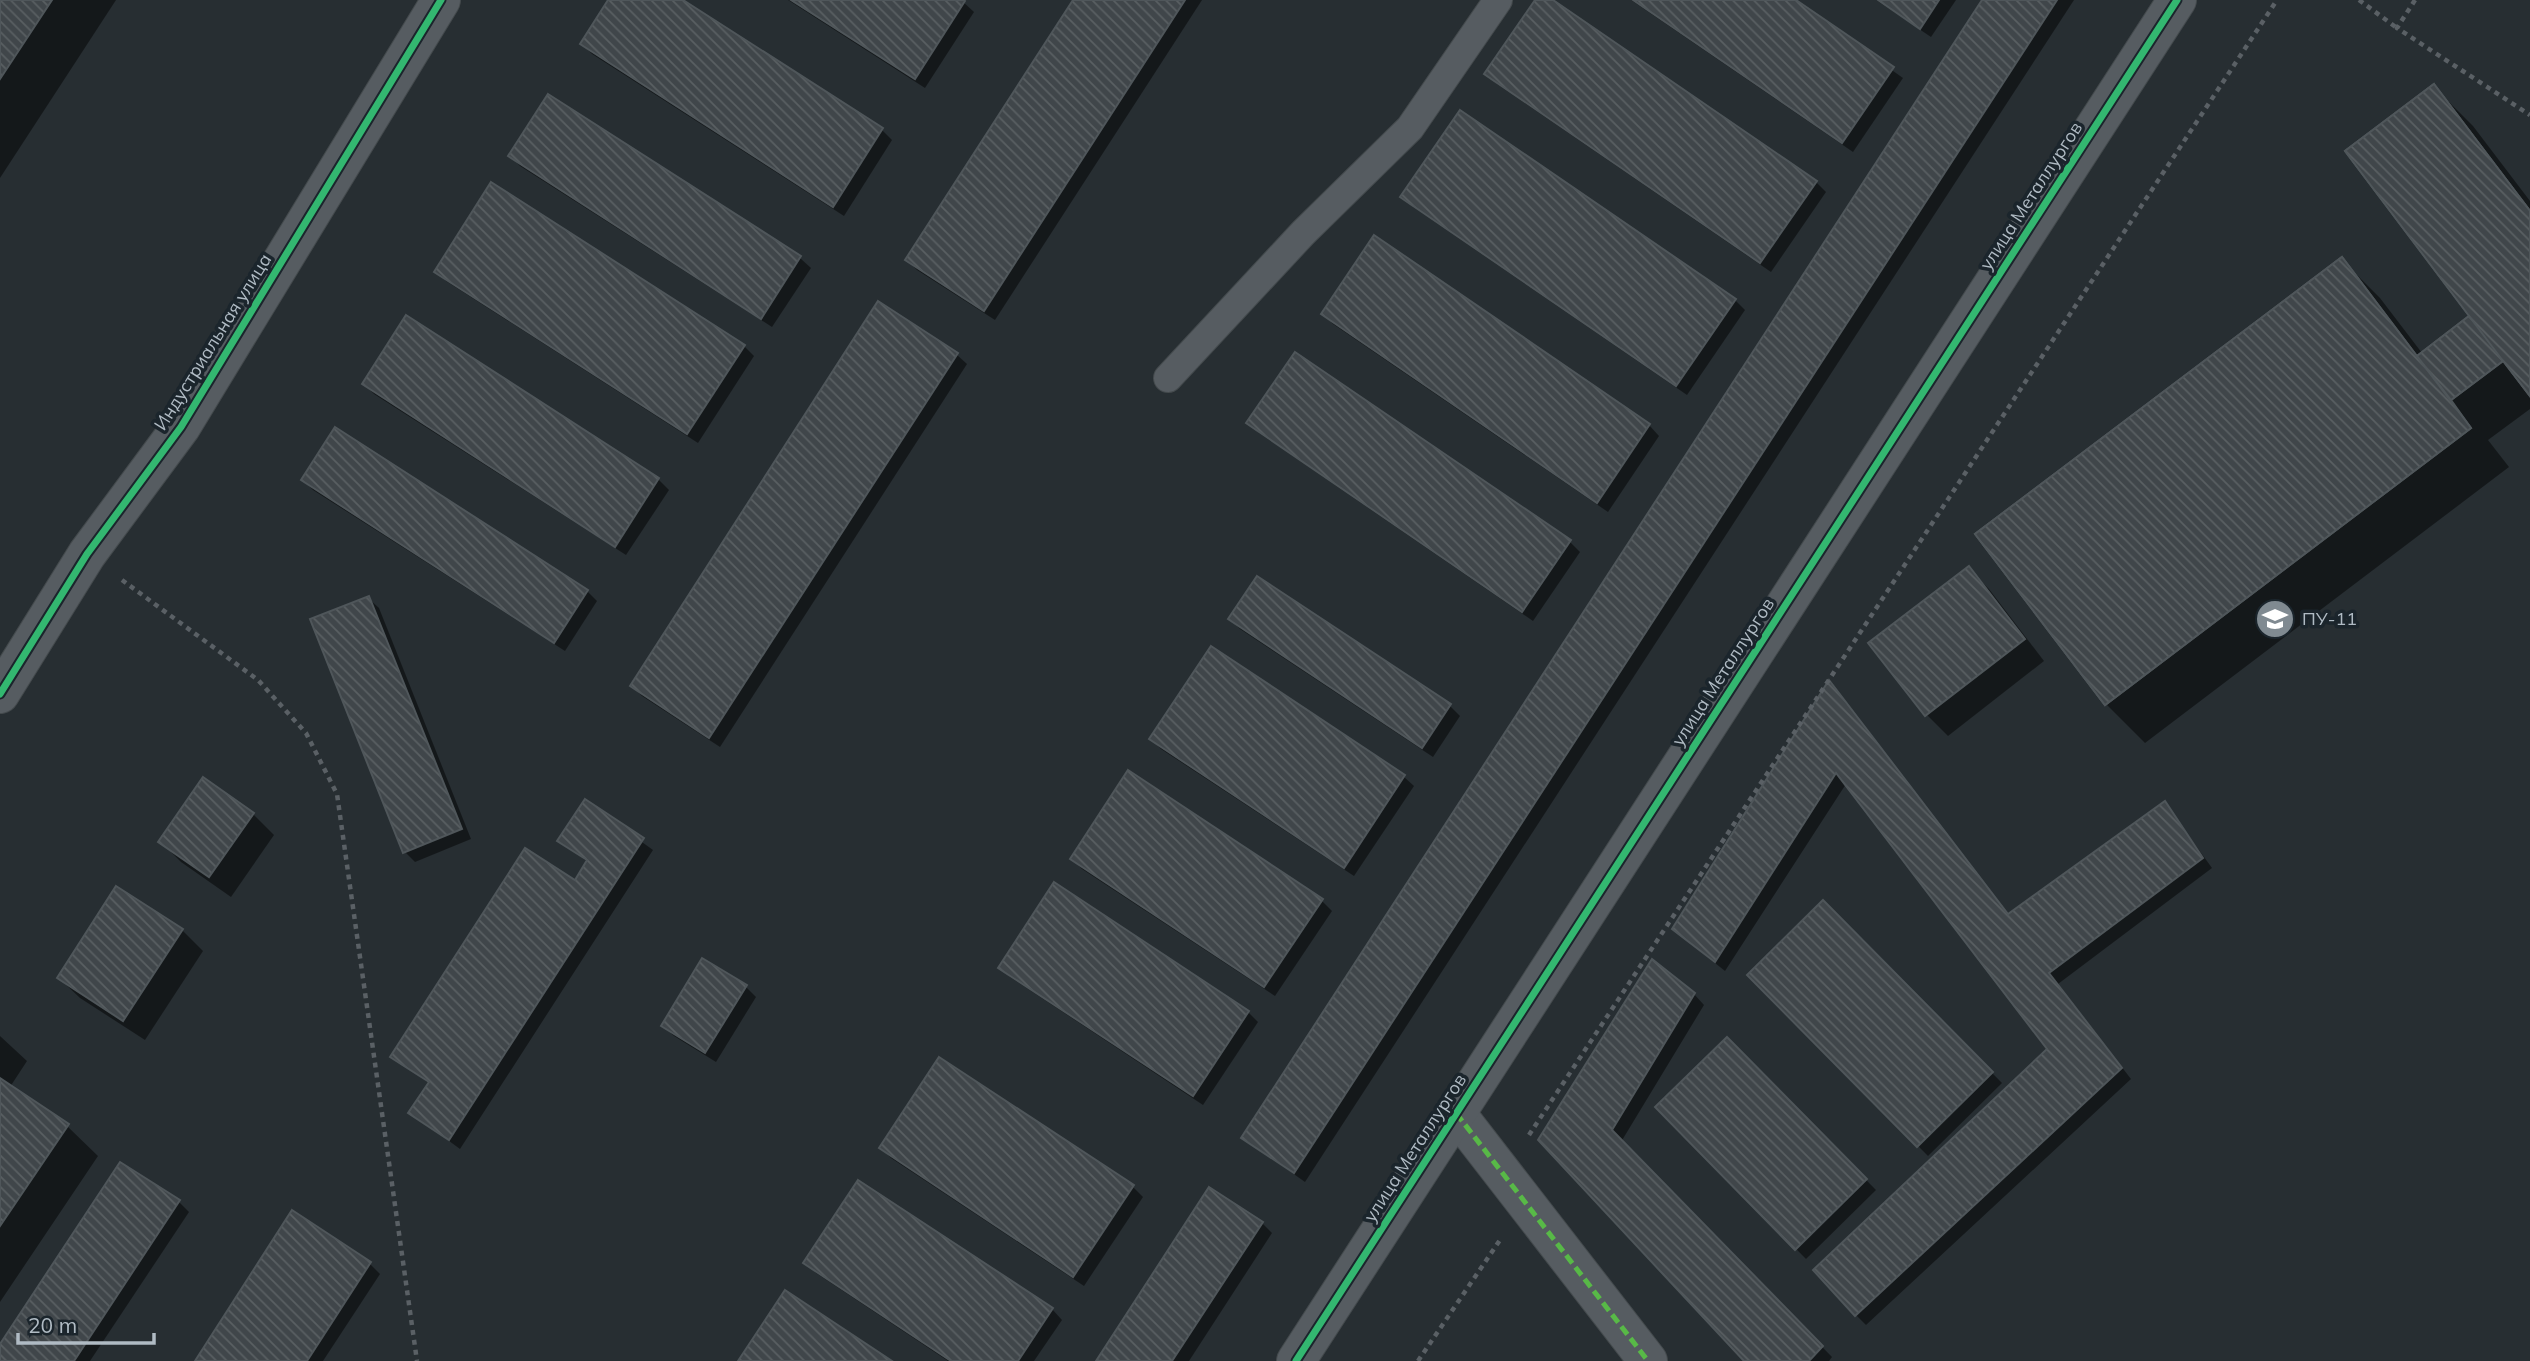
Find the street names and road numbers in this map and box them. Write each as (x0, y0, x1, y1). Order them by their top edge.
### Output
street label: улица Металлургов (1974, 117, 2087, 274)
street label: Индустриальная улица (149, 249, 276, 434)
street label: улица Металлургов (1666, 593, 1779, 750)
street label: улица Металлургов (1358, 1069, 1471, 1226)

